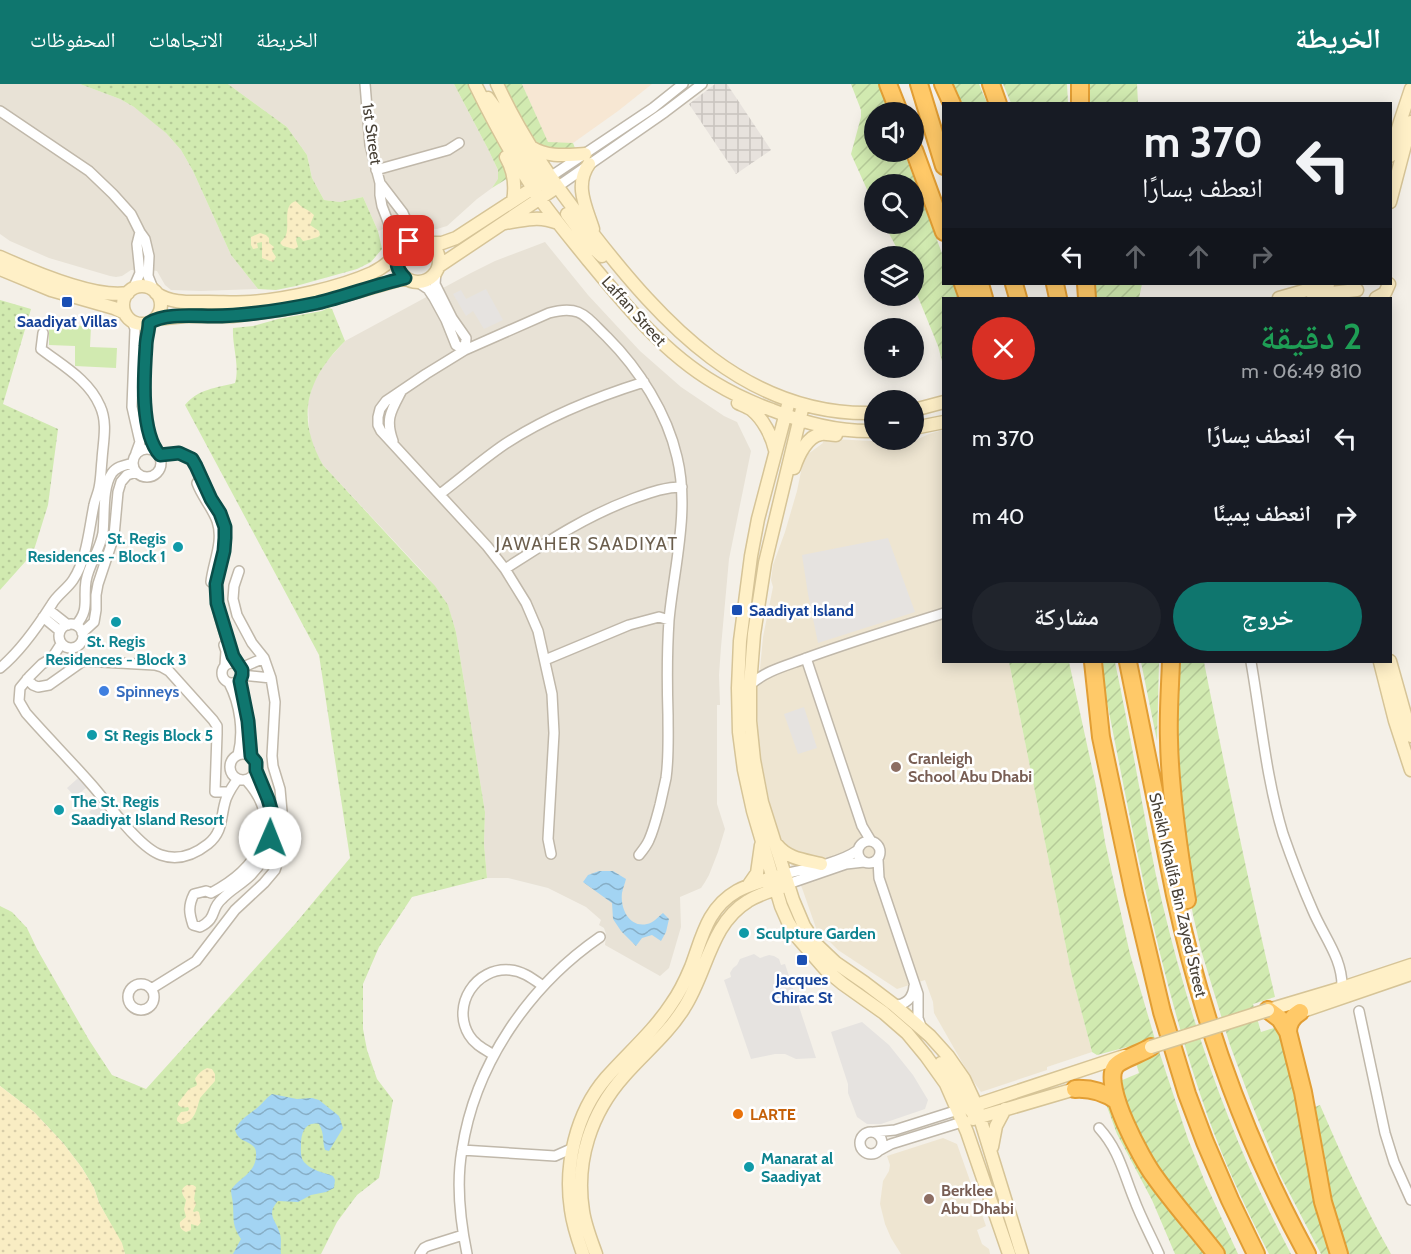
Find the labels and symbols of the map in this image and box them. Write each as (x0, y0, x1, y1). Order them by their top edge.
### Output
street label: 1st Street (358, 102, 386, 167)
pin (383, 215, 434, 266)
street label: Laffan Street (598, 272, 671, 350)
marker: Saadiyat Villas (60, 295, 74, 309)
place label: Saadiyat Villas (17, 312, 117, 331)
place label: St. Regis Residences - Block 1 (27, 529, 166, 566)
district label: JAWAHER SAADIYAT (494, 533, 679, 555)
marker: St. Regis Residences - Block 1 (171, 540, 185, 554)
place label: Saadiyat Island (749, 601, 854, 620)
marker: Saadiyat Island (730, 603, 744, 617)
marker: St. Regis Residences - Block 3 (109, 615, 123, 629)
place label: St. Regis Residences - Block 3 (45, 632, 187, 669)
place label: Spinneys (116, 682, 179, 701)
marker: Spinneys (97, 684, 111, 698)
place label: St Regis Block 5 (104, 726, 213, 745)
marker: St Regis Block 5 (85, 728, 99, 742)
place label: Cranleigh School Abu Dhabi (908, 749, 1032, 786)
marker: Cranleigh School Abu Dhabi (889, 760, 903, 774)
street label: Sheikh Khalifa Bin Zayed Street (1145, 791, 1211, 1000)
place label: The St. Regis Saadiyat Island Resort (71, 792, 225, 829)
marker: The St. Regis Saadiyat Island Resort (52, 803, 66, 817)
position arrow (238, 806, 302, 870)
place label: Sculpture Garden (756, 924, 876, 943)
marker: Sculpture Garden (737, 926, 751, 940)
marker: Jacques Chirac St (795, 953, 809, 967)
place label: Jacques Chirac St (771, 970, 833, 1007)
place label: LARTE (750, 1105, 796, 1124)
marker: LARTE (731, 1107, 745, 1121)
place label: Manarat al Saadiyat (761, 1149, 833, 1186)
marker: Manarat al Saadiyat (742, 1160, 756, 1174)
place label: Berklee Abu Dhabi (941, 1181, 1014, 1218)
marker: Berklee Abu Dhabi (922, 1192, 936, 1206)

